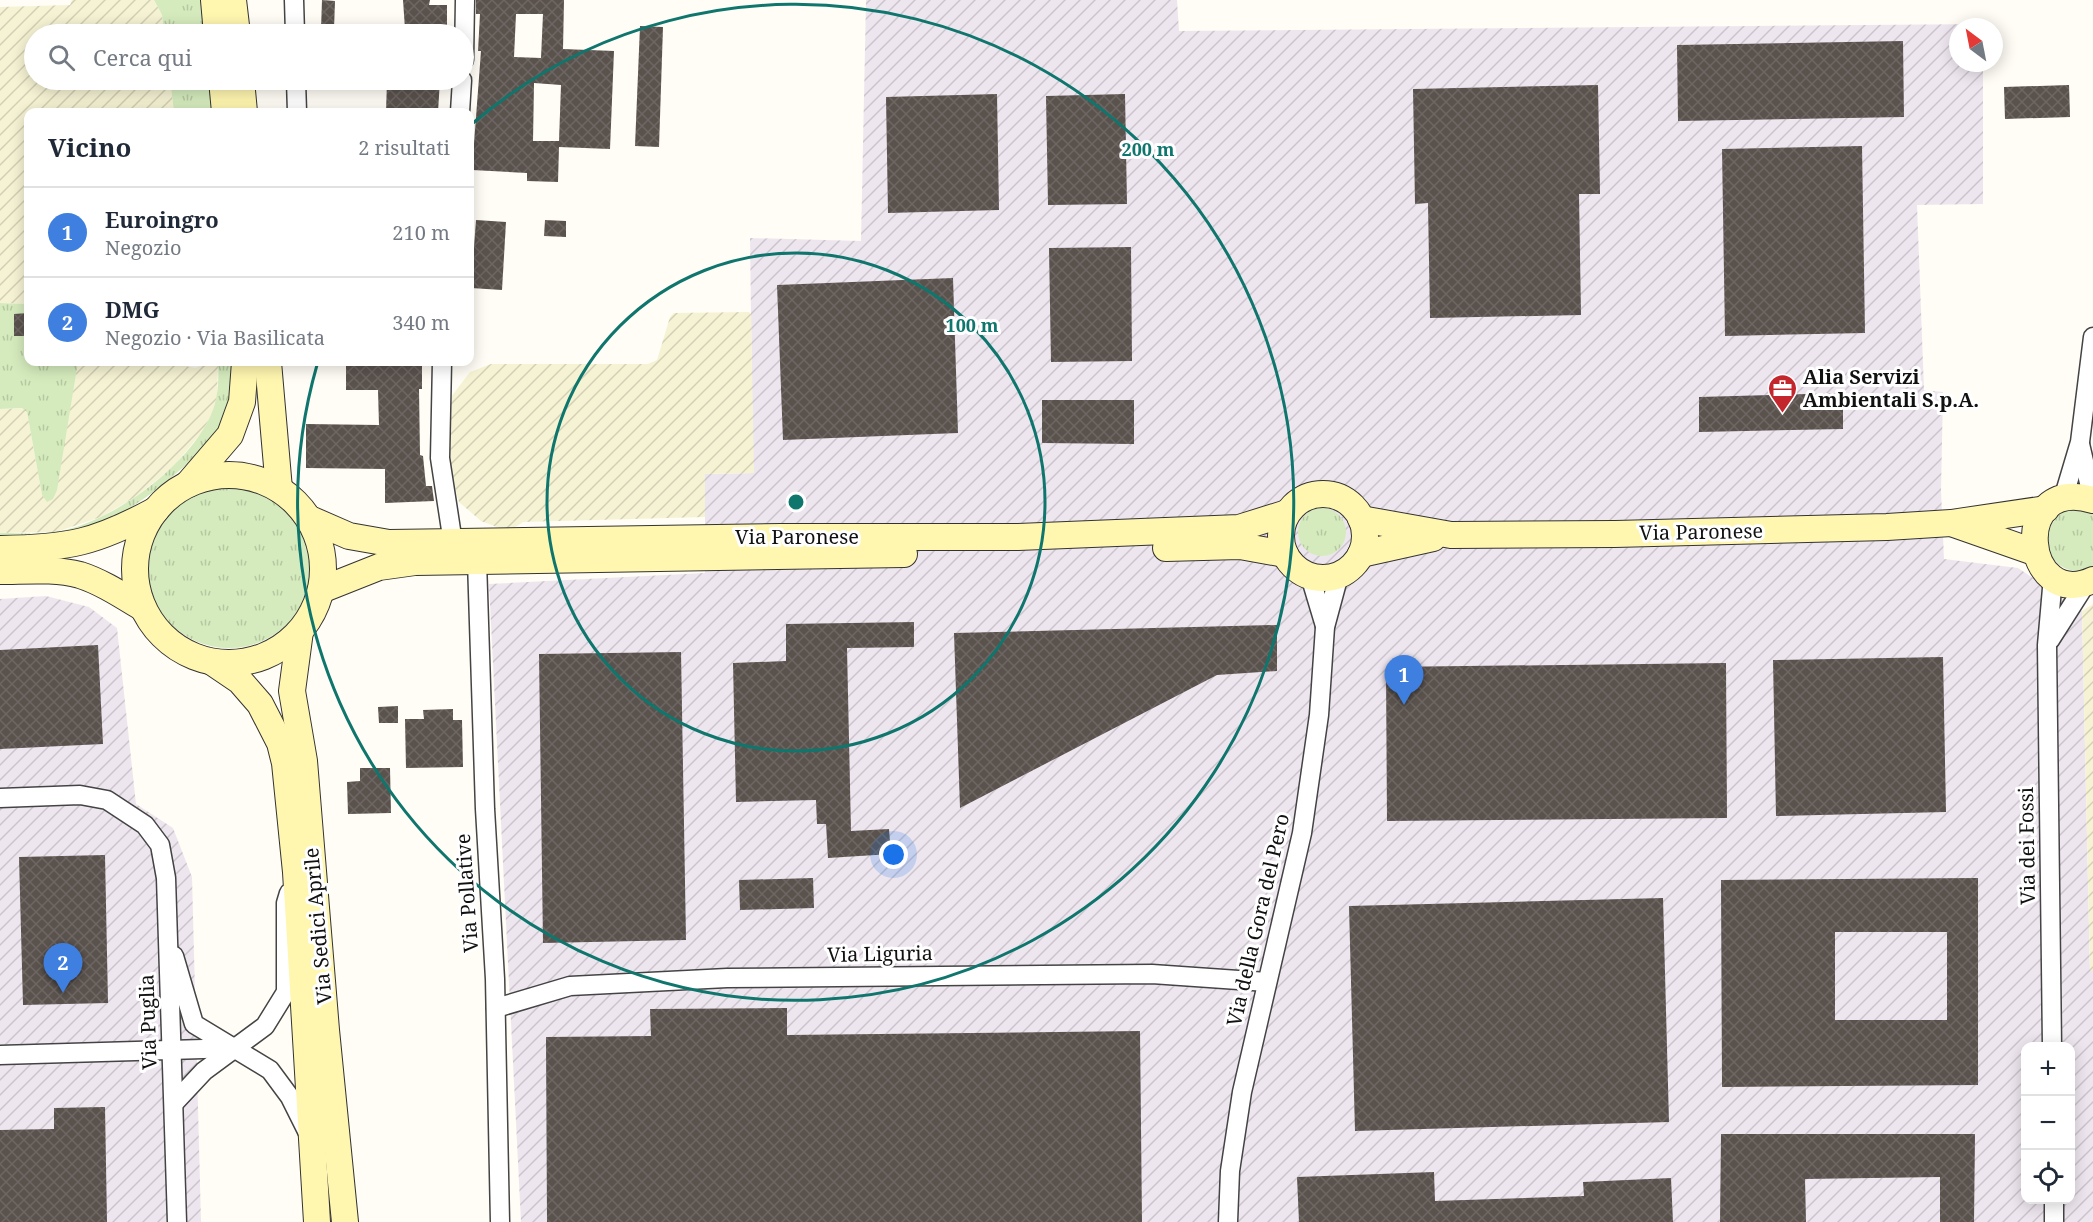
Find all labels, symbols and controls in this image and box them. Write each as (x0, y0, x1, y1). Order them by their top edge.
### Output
north arrow (1949, 18, 2003, 72)
search box (24, 24, 474, 90)
icon: search (45, 41, 78, 74)
text: Cerca qui (93, 42, 192, 72)
text: Vicino (48, 129, 131, 165)
text: 2 risultati (358, 134, 450, 161)
text: 200 m (1122, 137, 1175, 161)
text: Euroingro (105, 204, 219, 234)
text: 1 (62, 219, 73, 246)
text: 210 m (392, 219, 450, 246)
text: Negozio (105, 234, 181, 261)
text: DMG (105, 294, 160, 324)
text: 2 (62, 309, 73, 336)
text: 340 m (392, 309, 450, 336)
text: 100 m (946, 313, 999, 337)
text: Negozio · Via Basilicata (105, 324, 325, 351)
place label: Alia Servizi Ambientali S.p.A. (1803, 363, 1979, 413)
office icon: Alia Servizi Ambientali S.p.A. (1766, 372, 1798, 414)
centre of rings (786, 492, 806, 512)
street label: Via Paronese (1639, 517, 1763, 546)
street label: Via Paronese (735, 523, 859, 550)
pin: 1 (1384, 656, 1424, 705)
street label: Via dei Fossi (2012, 786, 2041, 905)
street label: Via della Gora del Pero (1220, 811, 1295, 1029)
street label: Via Pollative (449, 833, 484, 954)
your location (879, 840, 908, 869)
street label: Via Sedici Aprile (297, 847, 338, 1006)
street label: Via Liguria (827, 939, 933, 968)
pin: 2 (44, 944, 82, 993)
street label: Via Puglia (132, 974, 163, 1070)
map controls (2021, 1042, 2075, 1204)
button: + (2021, 1042, 2075, 1096)
button: − (2021, 1096, 2075, 1150)
button: locate (2021, 1150, 2075, 1204)

